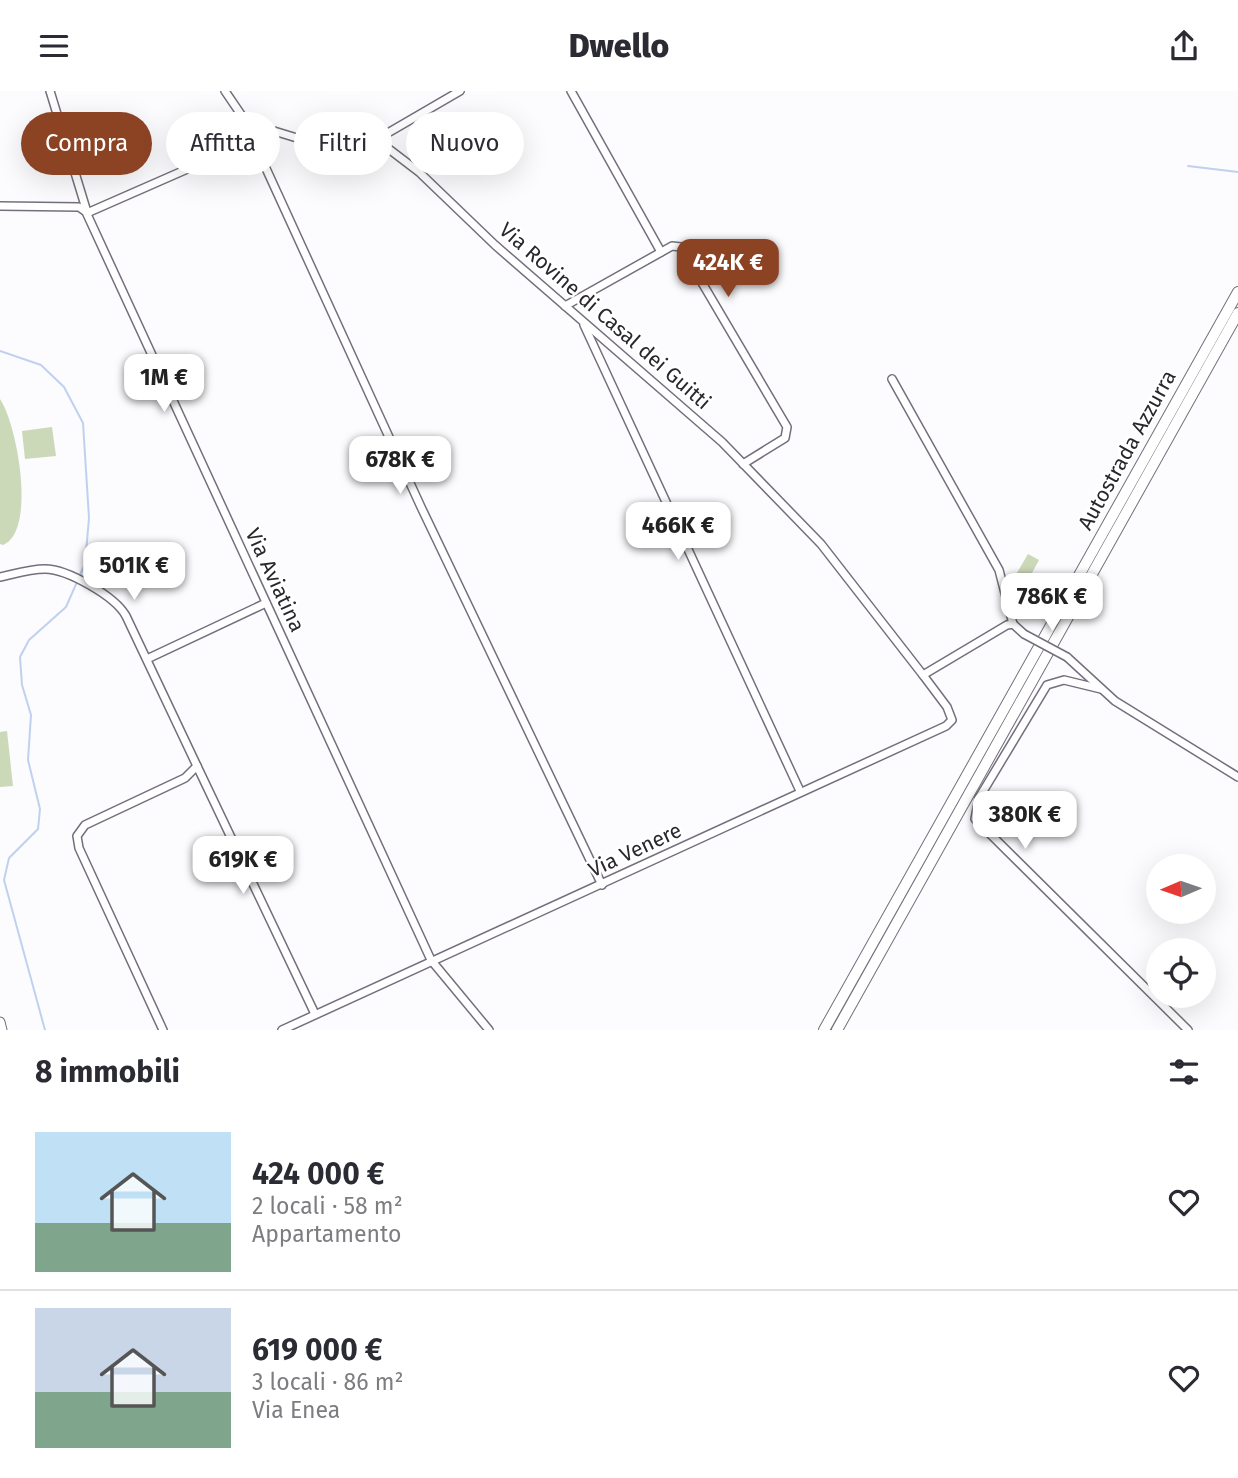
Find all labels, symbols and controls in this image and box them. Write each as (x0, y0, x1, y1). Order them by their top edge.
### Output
icon: menu (35, 27, 73, 65)
text: Dwello (569, 27, 669, 65)
icon: share (1165, 27, 1203, 65)
chip: Compra (21, 112, 152, 175)
chip: Affitta (166, 112, 280, 175)
chip: Filtri (294, 112, 392, 175)
chip: Nuovo (406, 112, 524, 175)
street label: Via Rovine di Casal dei Guitti (494, 217, 716, 415)
pin: 424K € (671, 239, 785, 299)
text: 424K € (693, 248, 763, 276)
pin: 1M € (123, 355, 205, 414)
text: 1M € (140, 363, 188, 391)
street label: Autostrada Azzurra (1072, 365, 1182, 535)
pin: 678K € (343, 437, 457, 496)
text: 678K € (365, 445, 435, 473)
pin: 466K € (621, 503, 735, 562)
text: 466K € (642, 511, 714, 539)
street label: Via Aviatina (240, 524, 310, 636)
pin: 501K € (77, 543, 191, 602)
text: 501K € (99, 551, 169, 579)
pin: 786K € (995, 573, 1109, 633)
text: 786K € (1017, 582, 1087, 610)
pin: 380K € (968, 791, 1082, 851)
text: 380K € (989, 800, 1061, 828)
street label: Via Venere (584, 817, 686, 883)
pin: 619K € (186, 837, 300, 896)
text: 619K € (209, 845, 277, 873)
north arrow (1146, 854, 1216, 924)
map controls (1146, 854, 1216, 1008)
button: locate (1146, 938, 1216, 1008)
icon: filters (1165, 1053, 1203, 1091)
text: 8 immobili (35, 1054, 180, 1090)
text: 424 000 € (252, 1156, 385, 1192)
icon: home (91, 1160, 175, 1244)
icon: heart (1165, 1183, 1203, 1221)
text: 2 locali · 58 m² (252, 1192, 403, 1220)
text: Appartamento (252, 1220, 401, 1248)
text: 619 000 € (252, 1332, 383, 1368)
icon: home (91, 1336, 175, 1420)
icon: heart (1165, 1359, 1203, 1397)
text: 3 locali · 86 m² (252, 1368, 403, 1396)
text: Via Enea (252, 1396, 340, 1424)

